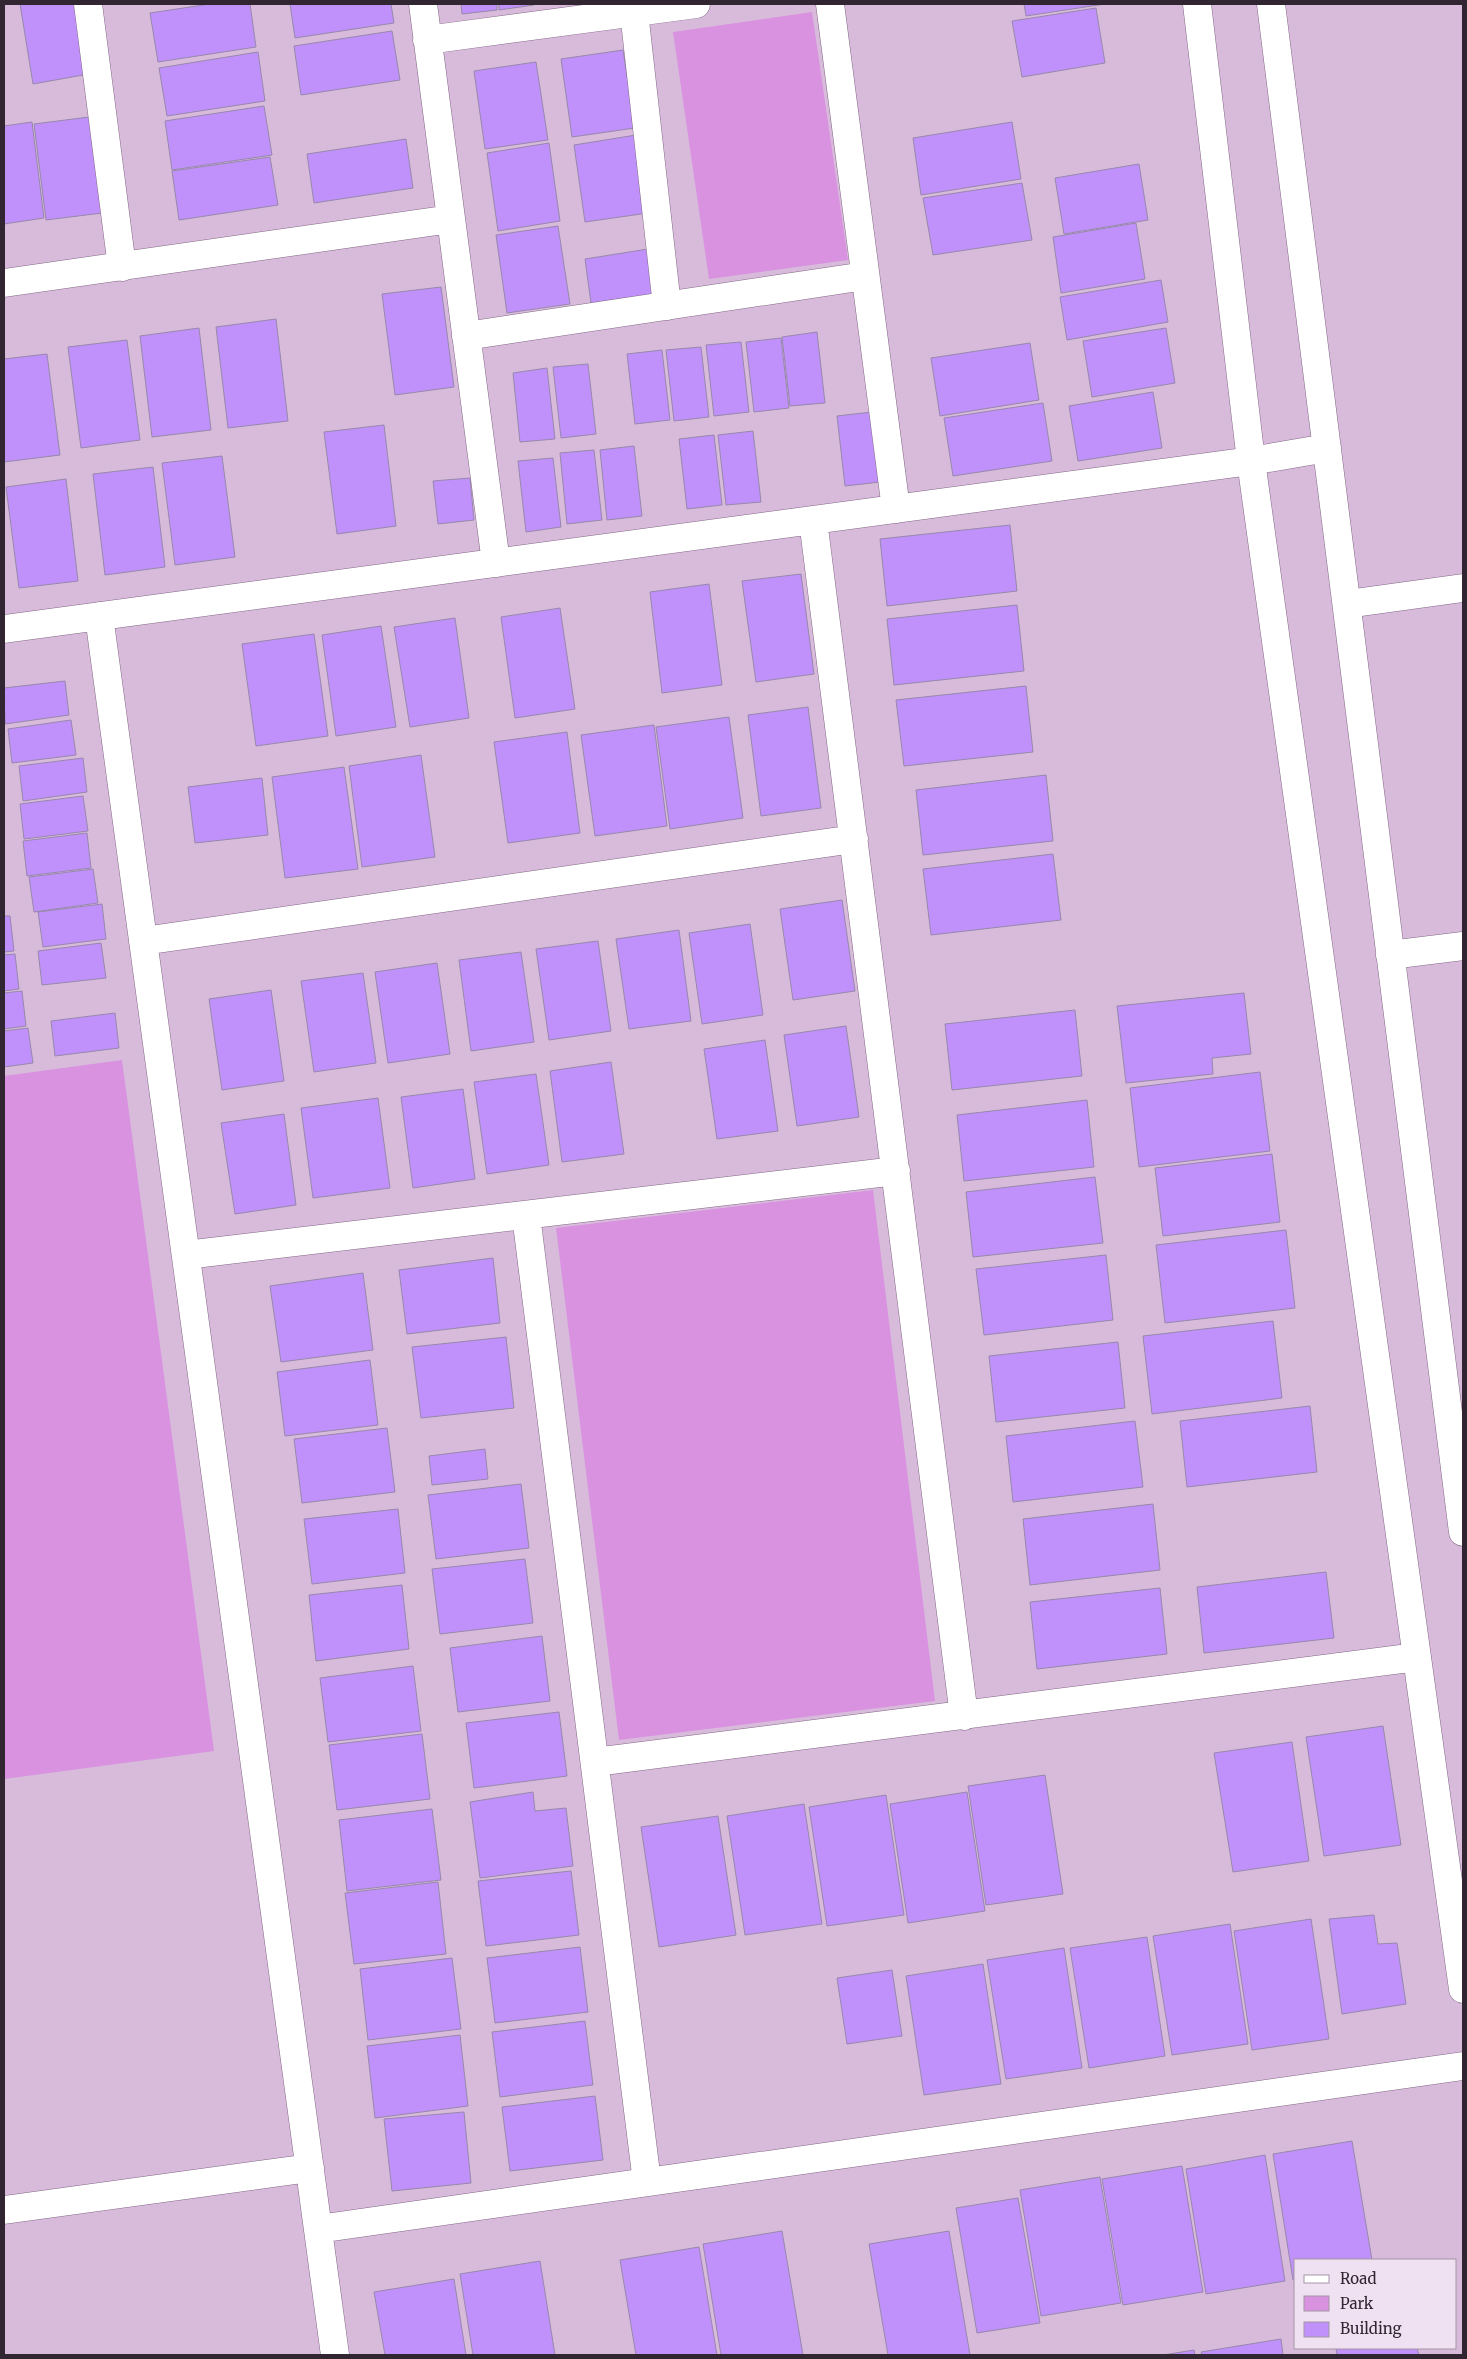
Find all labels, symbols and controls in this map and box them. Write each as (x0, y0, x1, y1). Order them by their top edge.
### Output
legend (1294, 2259, 1457, 2349)
text: Road (1340, 2269, 1376, 2288)
text: Park (1340, 2294, 1374, 2313)
text: Building (1340, 2319, 1402, 2338)

